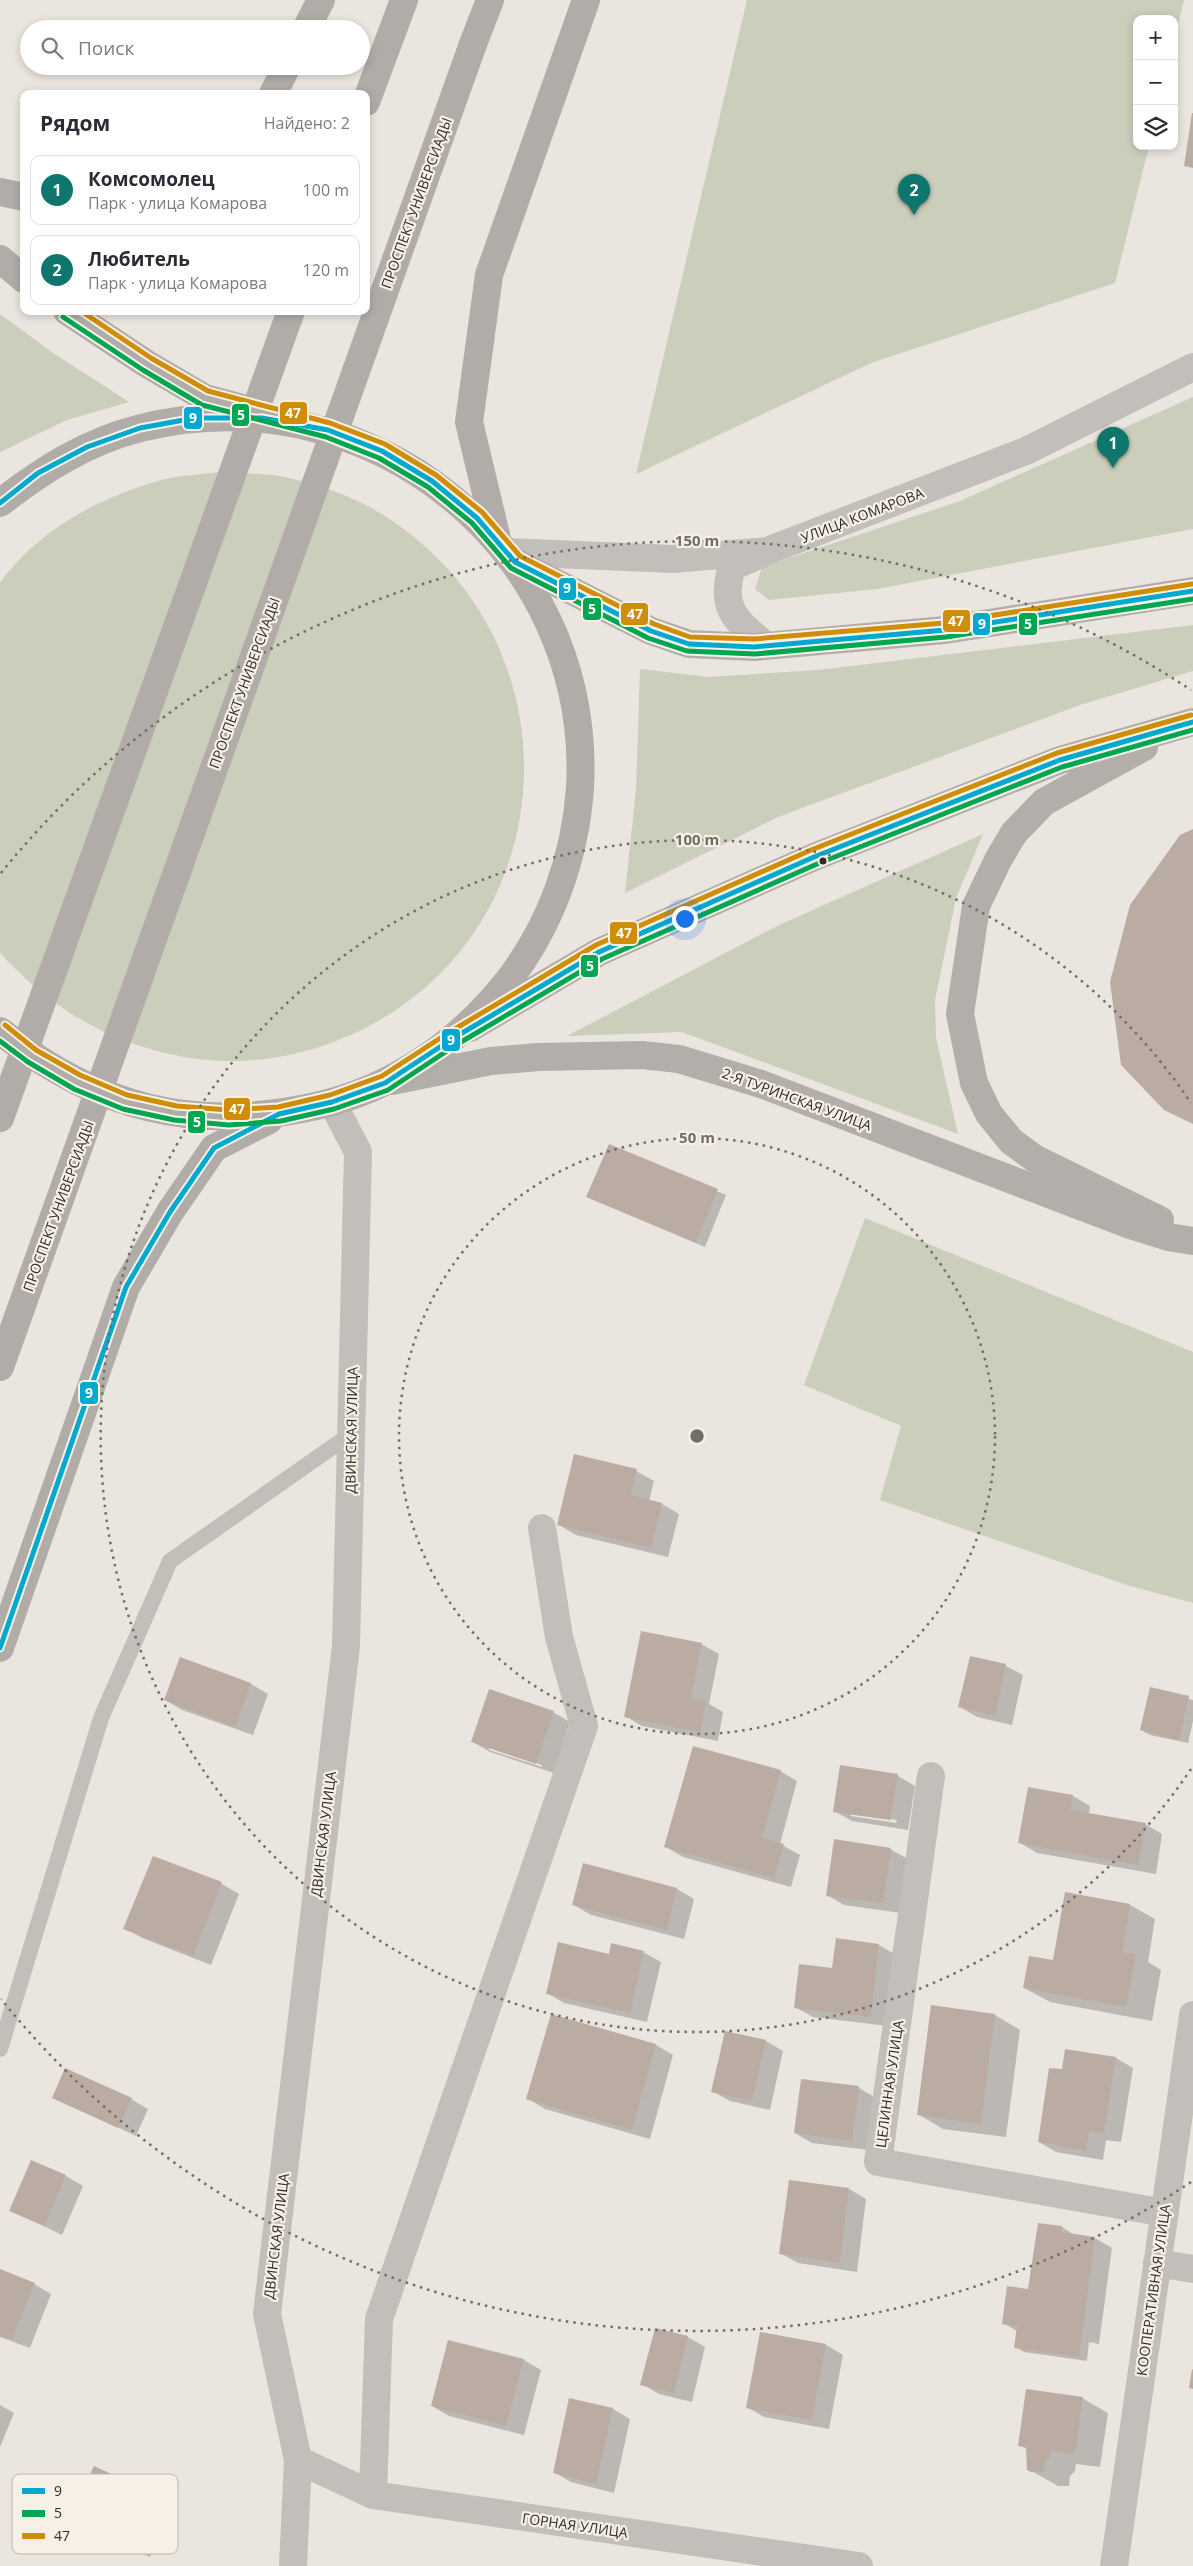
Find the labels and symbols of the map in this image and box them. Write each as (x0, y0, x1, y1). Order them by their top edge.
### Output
street label: ПРОСПЕКТ УНИВЕРСИАДЫ (376, 115, 456, 291)
pin: 2 (898, 174, 930, 215)
line badge: 47 (279, 401, 308, 425)
line badge: 5 (231, 403, 250, 427)
text: 47 (285, 403, 301, 422)
text: 5 (237, 405, 245, 424)
line badge: 9 (183, 406, 203, 430)
text: 9 (189, 408, 197, 427)
pin: 1 (1097, 427, 1129, 468)
street label: УЛИЦА КОМАРОВА (798, 483, 926, 547)
text: 150 m (675, 530, 719, 550)
line badge: 9 (558, 577, 577, 601)
text: 9 (563, 578, 571, 597)
street label: ПРОСПЕКТ УНИВЕРСИАДЫ (204, 595, 284, 771)
line badge: 5 (582, 597, 602, 621)
text: 5 (588, 599, 596, 618)
line badge: 47 (620, 602, 649, 626)
text: 47 (627, 604, 643, 623)
line badge: 47 (942, 609, 971, 633)
text: 47 (948, 611, 964, 630)
line badge: 9 (972, 612, 991, 636)
line badge: 5 (1018, 612, 1038, 636)
text: 9 (978, 614, 986, 633)
text: 5 (1024, 614, 1032, 633)
text: 100 m (675, 829, 719, 849)
unlabelled marker (818, 856, 828, 866)
your location (672, 906, 698, 932)
line badge: 47 (609, 921, 638, 945)
text: 47 (616, 923, 632, 942)
line badge: 5 (580, 954, 599, 978)
text: 5 (586, 956, 594, 975)
line badge: 9 (441, 1028, 461, 1052)
text: 9 (447, 1030, 455, 1049)
street label: 2-Я ТУРИНСКАЯ УЛИЦА (720, 1063, 874, 1135)
line badge: 47 (223, 1097, 251, 1121)
text: 47 (229, 1099, 245, 1118)
line badge: 5 (187, 1110, 206, 1134)
text: 5 (193, 1112, 201, 1131)
street label: ПРОСПЕКТ УНИВЕРСИАДЫ (18, 1118, 98, 1294)
text: 50 m (679, 1127, 715, 1147)
street label: ДВИНСКАЯ УЛИЦА (340, 1366, 362, 1493)
line badge: 9 (79, 1381, 99, 1405)
text: 9 (85, 1383, 93, 1402)
centre of rings (688, 1427, 706, 1445)
street label: ДВИНСКАЯ УЛИЦА (306, 1770, 340, 1898)
street label: ЦЕЛИННАЯ УЛИЦА (871, 2019, 907, 2149)
street label: ДВИНСКАЯ УЛИЦА (259, 2172, 293, 2300)
street label: КООПЕРАТИВНАЯ УЛИЦА (1132, 2203, 1174, 2377)
legend (12, 2474, 178, 2554)
text: 9 (54, 2481, 62, 2500)
text: 5 (54, 2503, 62, 2522)
street label: ГОРНАЯ УЛИЦА (521, 2508, 629, 2542)
text: 47 (54, 2526, 70, 2545)

